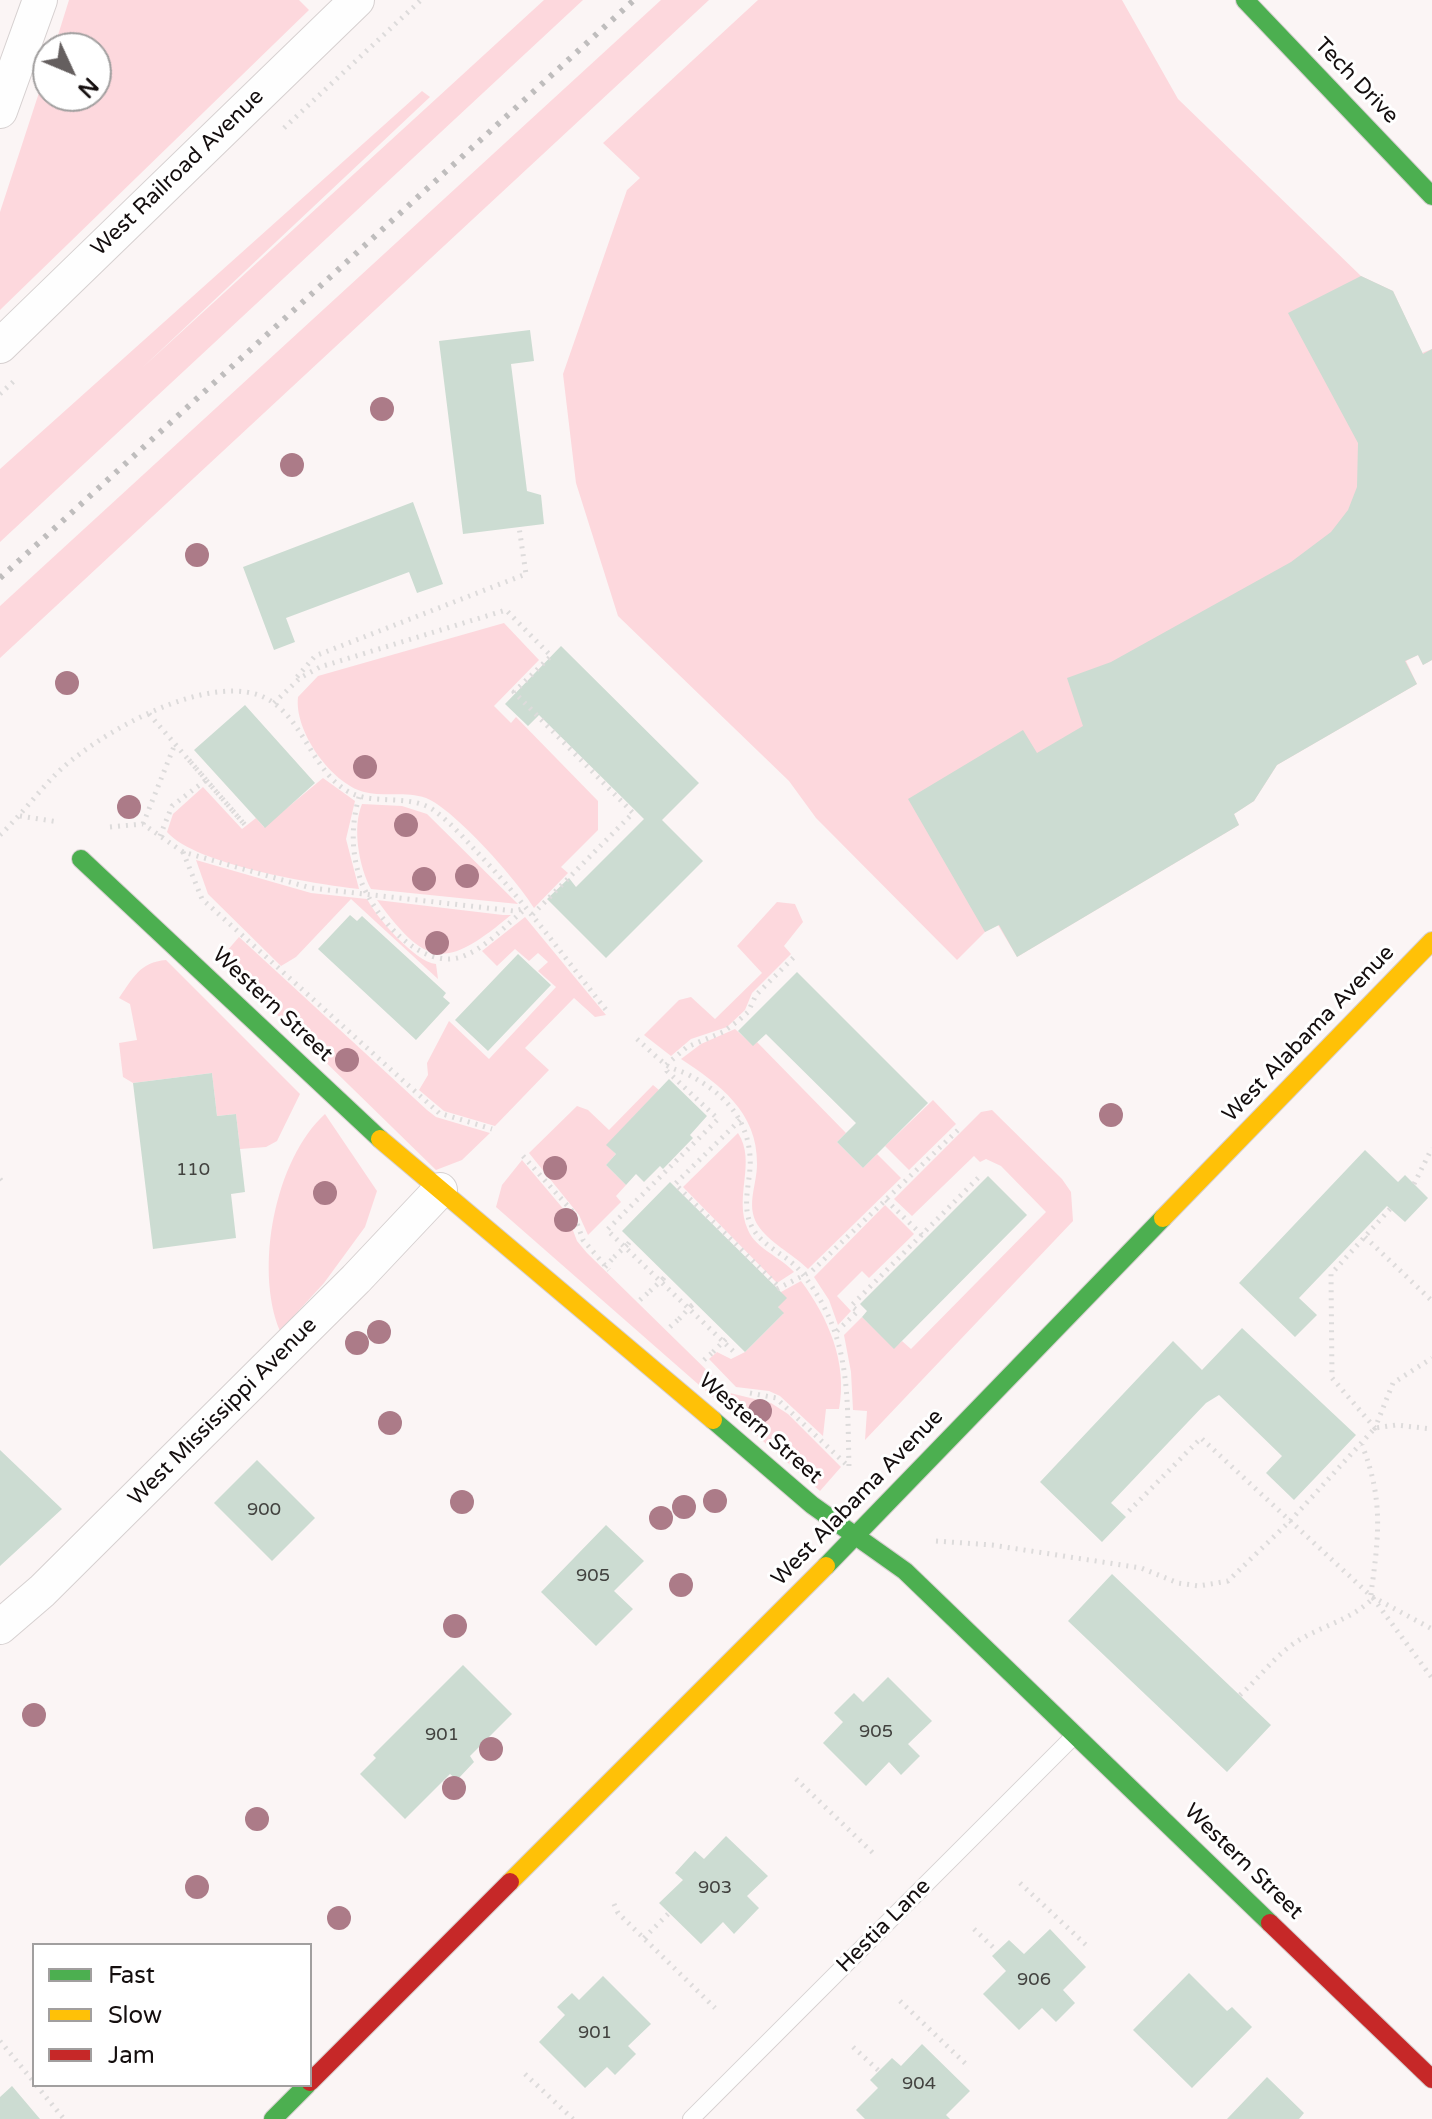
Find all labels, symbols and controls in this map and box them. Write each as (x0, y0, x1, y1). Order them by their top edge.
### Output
north arrow (32, 32, 112, 112)
street label: Tech Drive (1308, 32, 1404, 130)
text: N (72, 72, 103, 103)
street label: West Railroad Avenue (86, 84, 270, 262)
street label: West Alabama Avenue (1218, 940, 1400, 1128)
street label: Western Street (206, 942, 338, 1068)
house number: 110 (176, 1159, 210, 1181)
street label: West Mississippi Avenue (123, 1312, 323, 1512)
street label: Western Street (693, 1368, 827, 1490)
street label: West Alabama Avenue (767, 1404, 949, 1592)
house number: 900 (247, 1499, 281, 1521)
house number: 905 (576, 1565, 610, 1587)
house number: 905 (859, 1721, 893, 1743)
house number: 901 (425, 1724, 459, 1746)
street label: Western Street (1178, 1799, 1308, 1925)
street label: Hestia Lane (832, 1874, 936, 1978)
house number: 903 (698, 1877, 732, 1899)
legend (32, 1943, 312, 2087)
text: Fast (108, 1961, 155, 1990)
house number: 906 (1017, 1969, 1051, 1991)
text: Slow (108, 2001, 162, 2030)
house number: 901 (578, 2022, 612, 2044)
text: Jam (108, 2041, 155, 2070)
house number: 904 (902, 2073, 936, 2095)

